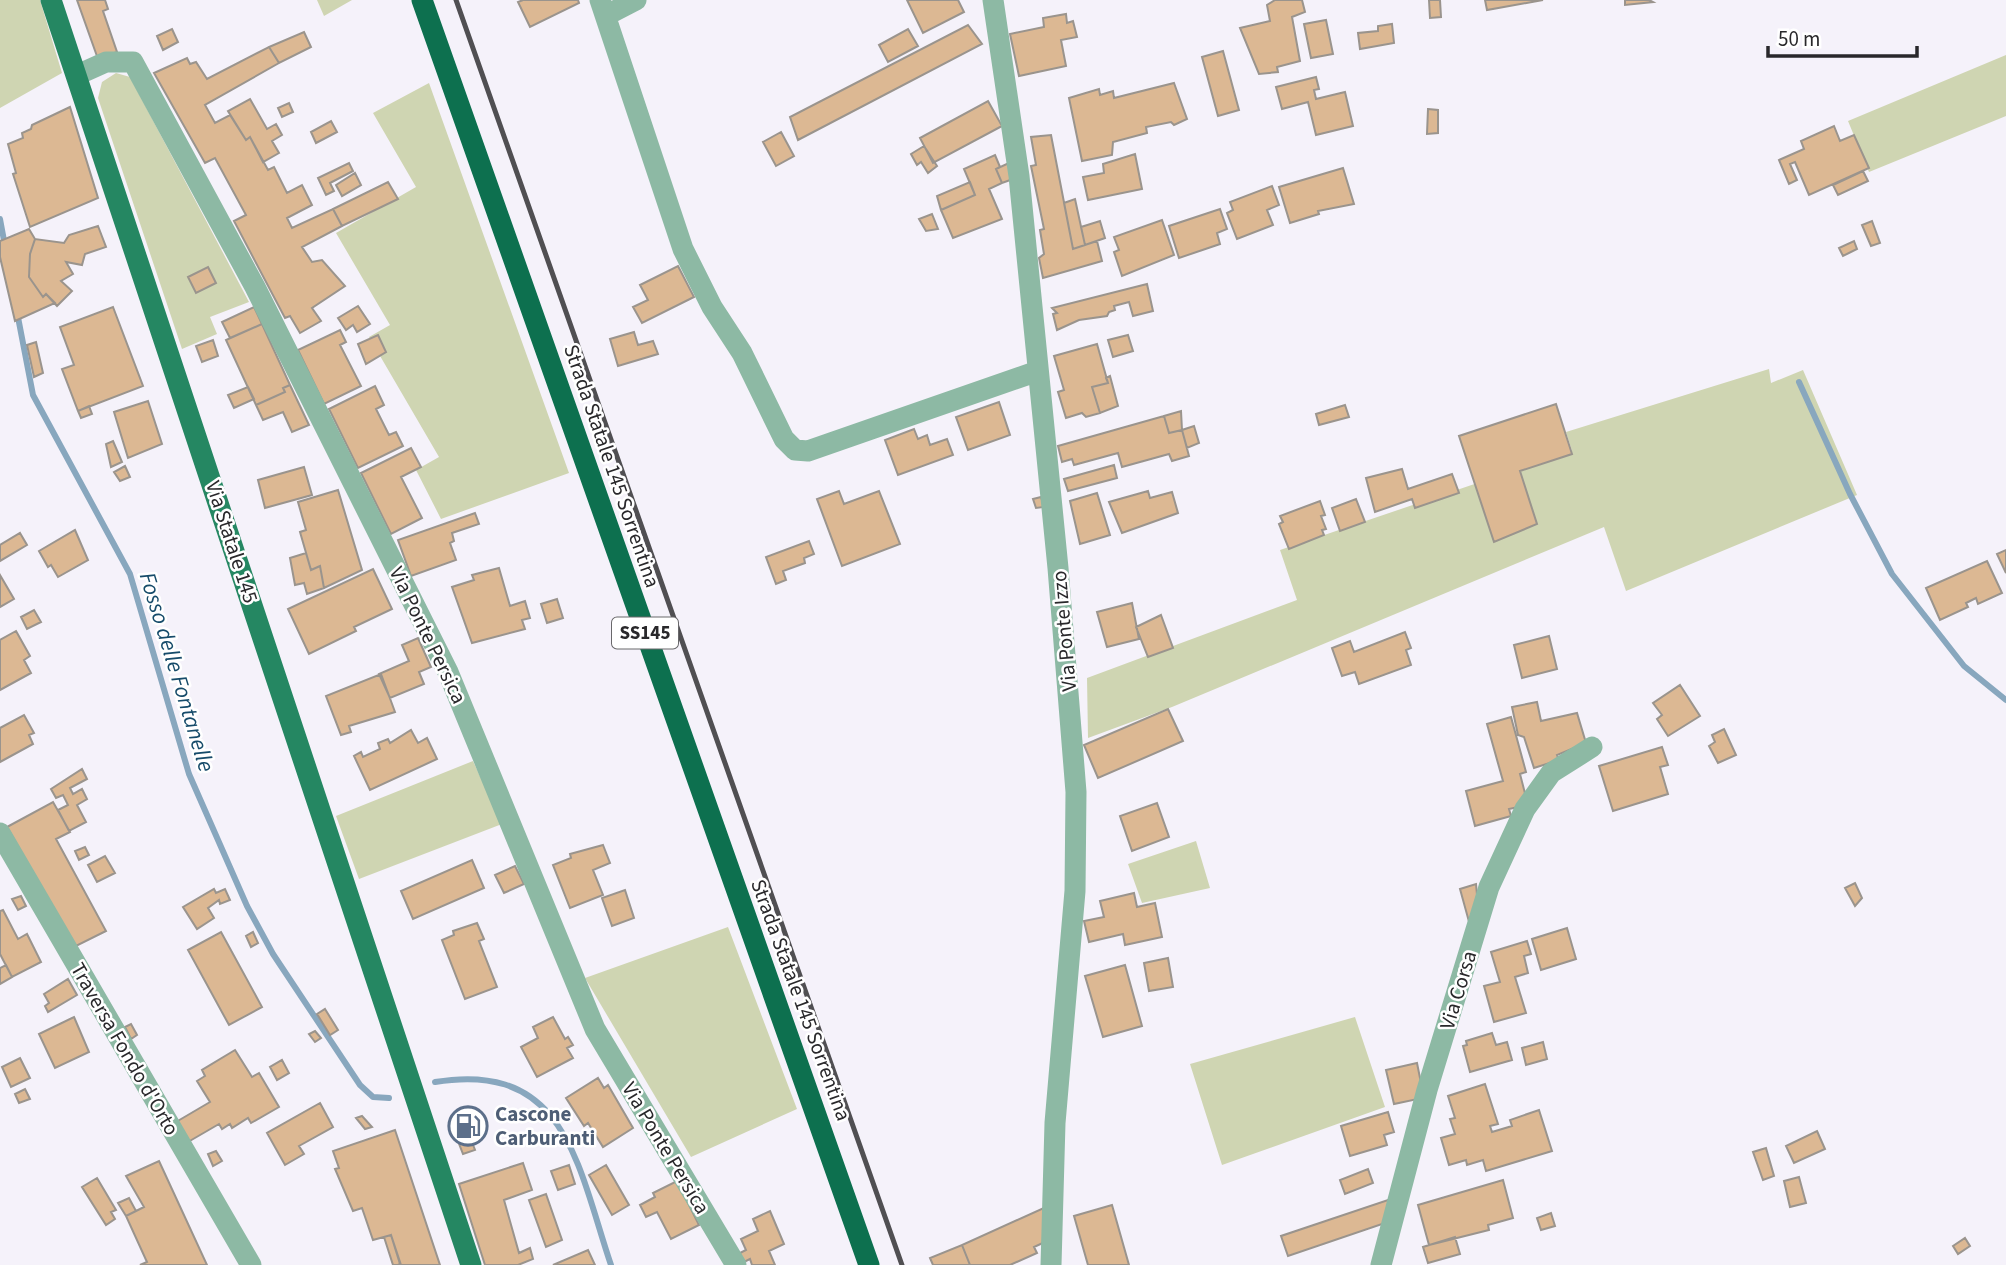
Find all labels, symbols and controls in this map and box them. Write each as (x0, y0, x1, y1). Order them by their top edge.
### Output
scale bar (1768, 14, 1917, 58)
text: 50 m (1778, 24, 1820, 54)
street label: Strada Statale 145 Sorrentina (556, 340, 668, 592)
street label: Via Statale 145 (198, 477, 266, 607)
street label: Via Ponte Persica (382, 561, 474, 709)
water label: Fosso delle Fontanelle (131, 568, 223, 776)
street label: Via Ponte Izzo (1044, 569, 1084, 693)
road number: SS145 (612, 618, 678, 648)
street label: Strada Statale 145 Sorrentina (743, 875, 859, 1125)
street label: Via Corsa (1432, 947, 1484, 1033)
street label: Traversa Fondo d'Orto (63, 957, 187, 1141)
street label: Via Ponte Persica (615, 1076, 717, 1220)
place label: Cascone Carburanti (495, 1099, 595, 1153)
fuel station icon: Cascone Carburanti (447, 1105, 489, 1147)

